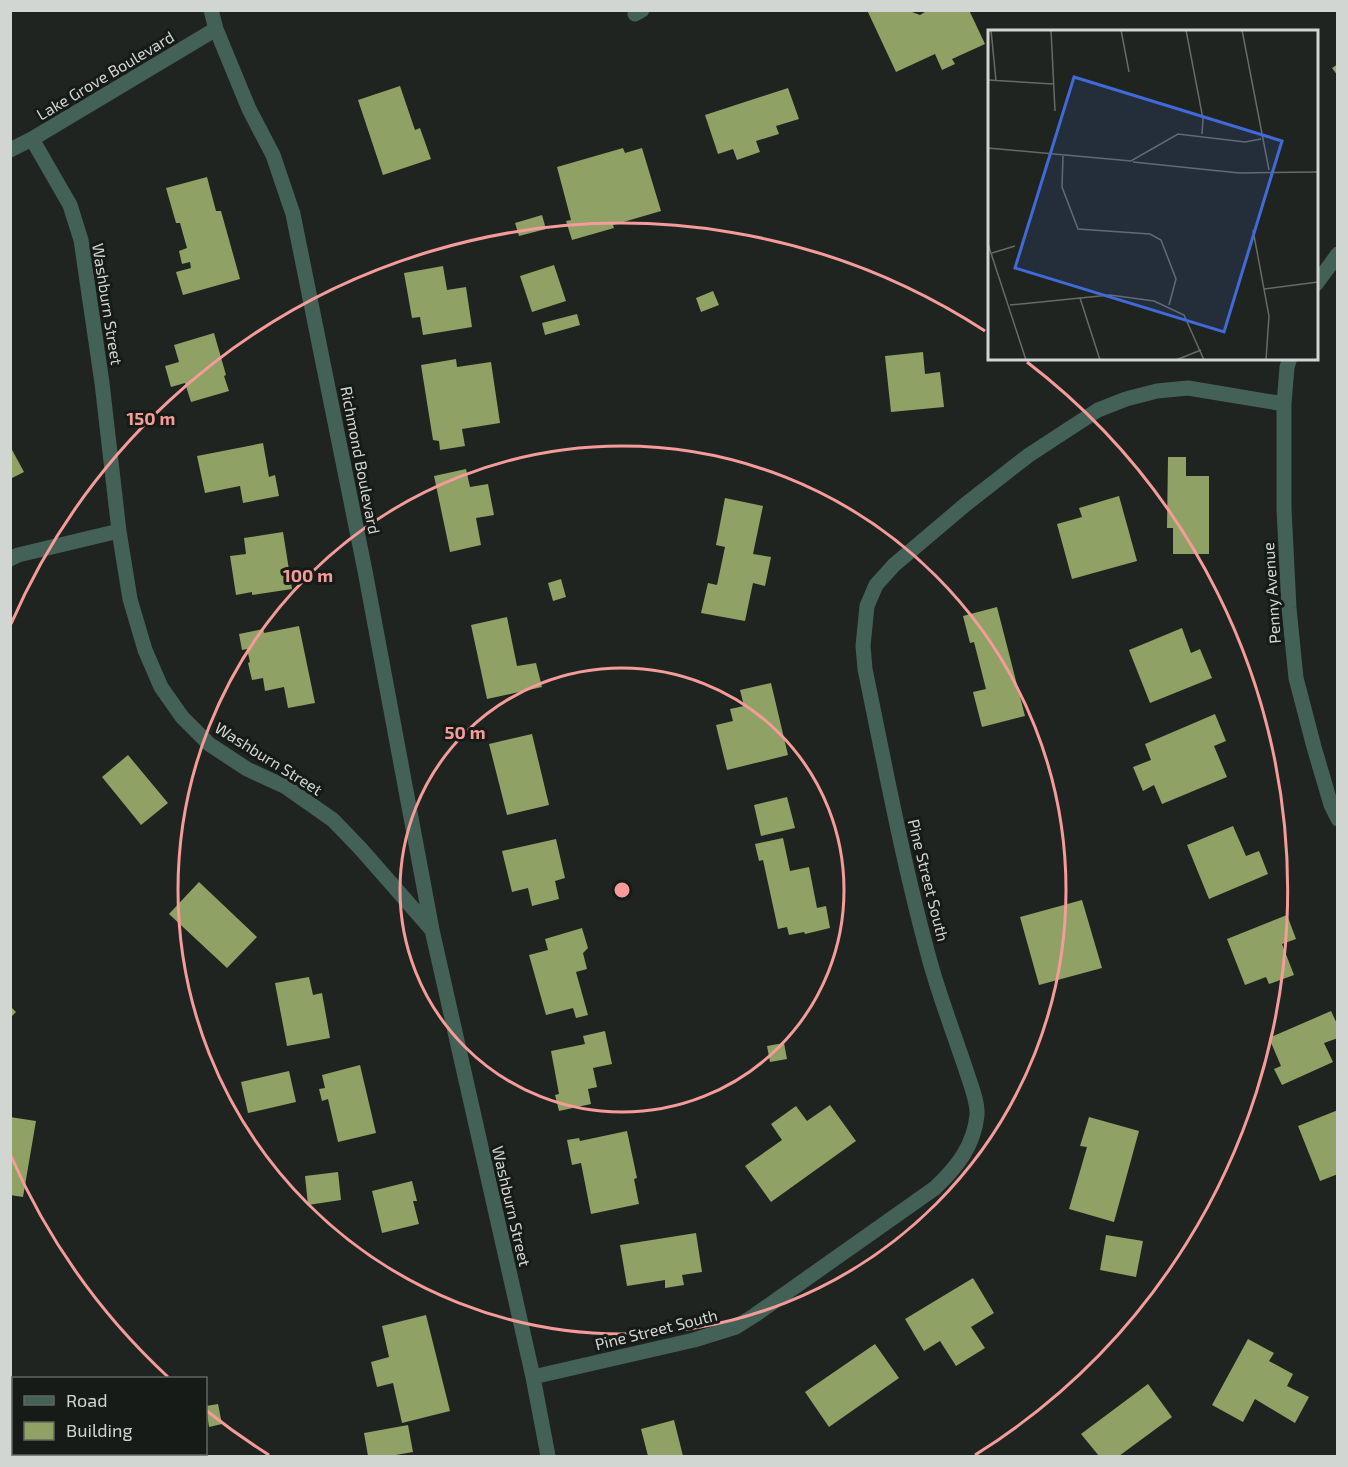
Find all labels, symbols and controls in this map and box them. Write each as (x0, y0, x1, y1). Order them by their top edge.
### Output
street label: Lake Grove Boulevard (33, 26, 177, 124)
inset map (988, 30, 1318, 360)
street label: Washburn Street (89, 242, 127, 366)
street label: Richmond Boulevard (337, 384, 385, 536)
text: 150 m (127, 407, 175, 429)
street label: Penny Avenue (1258, 542, 1284, 644)
text: 100 m (283, 564, 333, 586)
street label: Washburn Street (212, 717, 326, 799)
text: 50 m (444, 721, 486, 743)
street label: Pine Street South (905, 817, 953, 943)
centre of rings (612, 880, 632, 900)
street label: Washburn Street (489, 1144, 535, 1268)
street label: Pine Street South (593, 1305, 719, 1353)
legend (12, 1377, 207, 1455)
text: Road (66, 1389, 107, 1411)
text: Building (66, 1419, 133, 1441)

